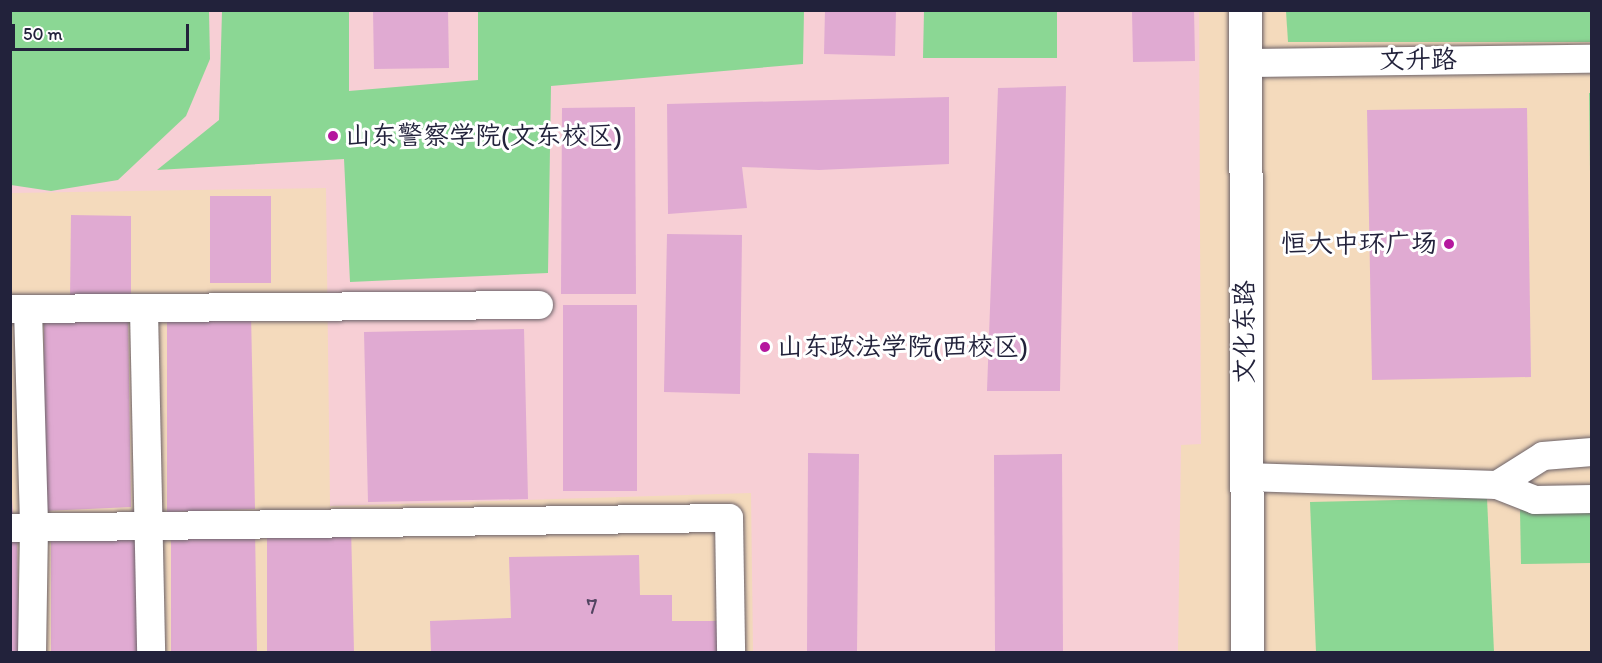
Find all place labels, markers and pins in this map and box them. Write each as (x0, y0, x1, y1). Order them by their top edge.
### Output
place label: 山东警察学院(文东校区) (345, 120, 622, 152)
marker: 山东警察学院(文东校区) (326, 129, 340, 143)
place label: 恒大中环广场 (1281, 228, 1437, 260)
marker: 恒大中环广场 (1442, 237, 1456, 251)
place label: 山东政法学院(西校区) (777, 331, 1028, 363)
marker: 山东政法学院(西校区) (758, 340, 772, 354)

